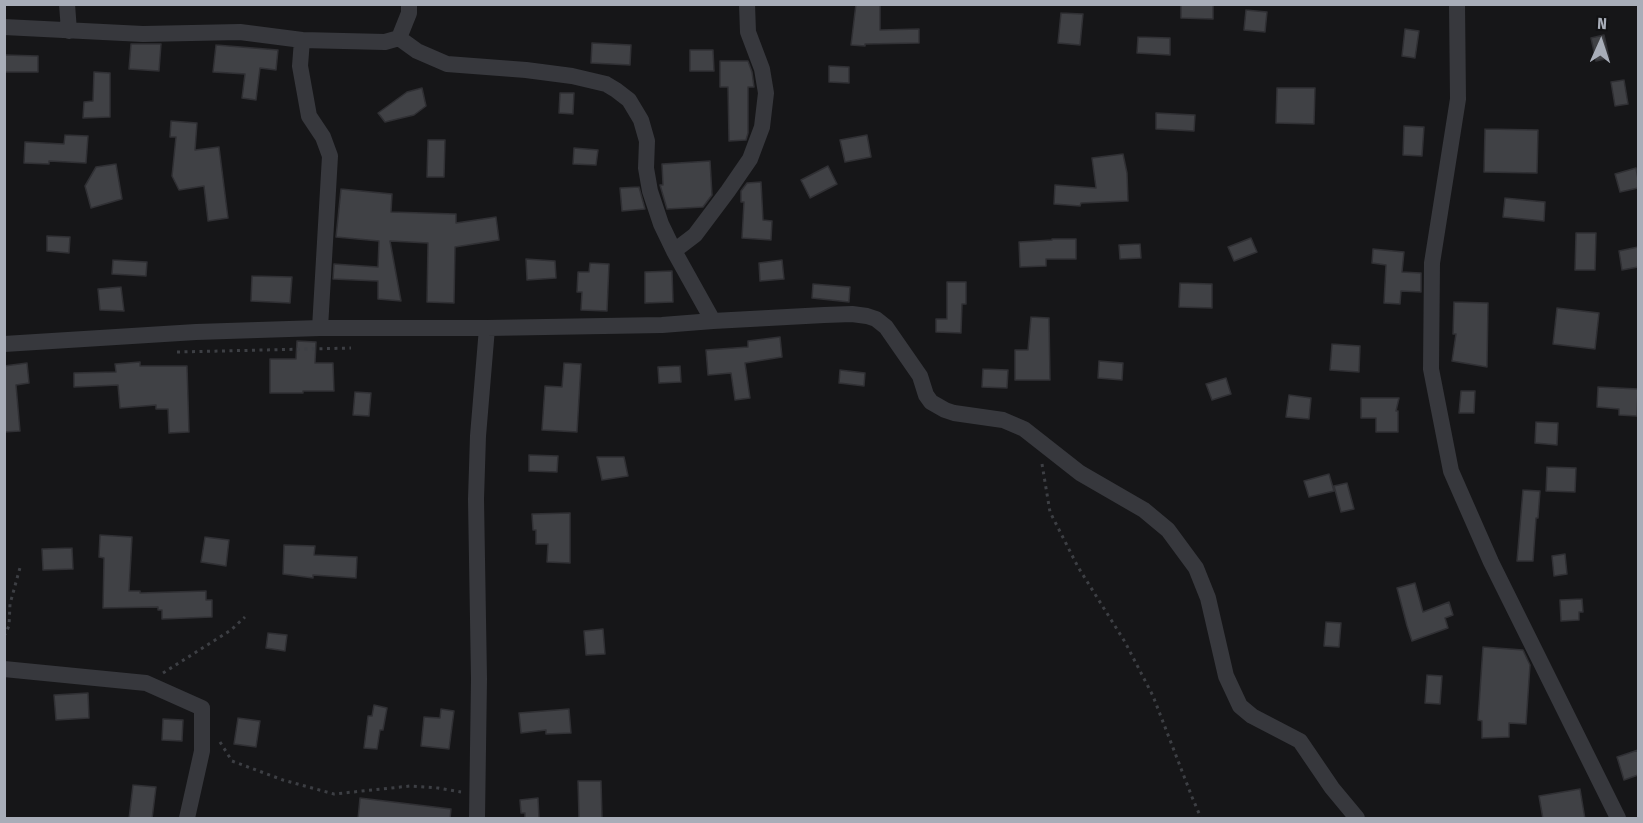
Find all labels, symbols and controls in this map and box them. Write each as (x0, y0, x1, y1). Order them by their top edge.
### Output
north arrow (1571, 12, 1631, 72)
text: N (1597, 14, 1607, 33)

